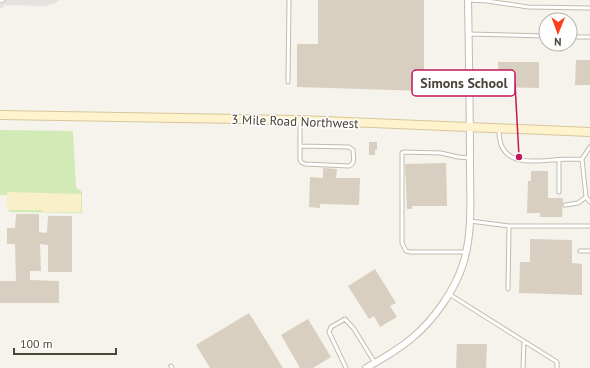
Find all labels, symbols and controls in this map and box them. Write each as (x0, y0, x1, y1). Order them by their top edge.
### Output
north arrow (538, 12, 578, 52)
text: N (554, 35, 562, 49)
callout: Simons School (412, 70, 515, 96)
text: Simons School (420, 74, 509, 92)
street label: 3 Mile Road Northwest (231, 111, 359, 132)
scale bar (14, 330, 116, 356)
text: 100 m (20, 336, 53, 351)

